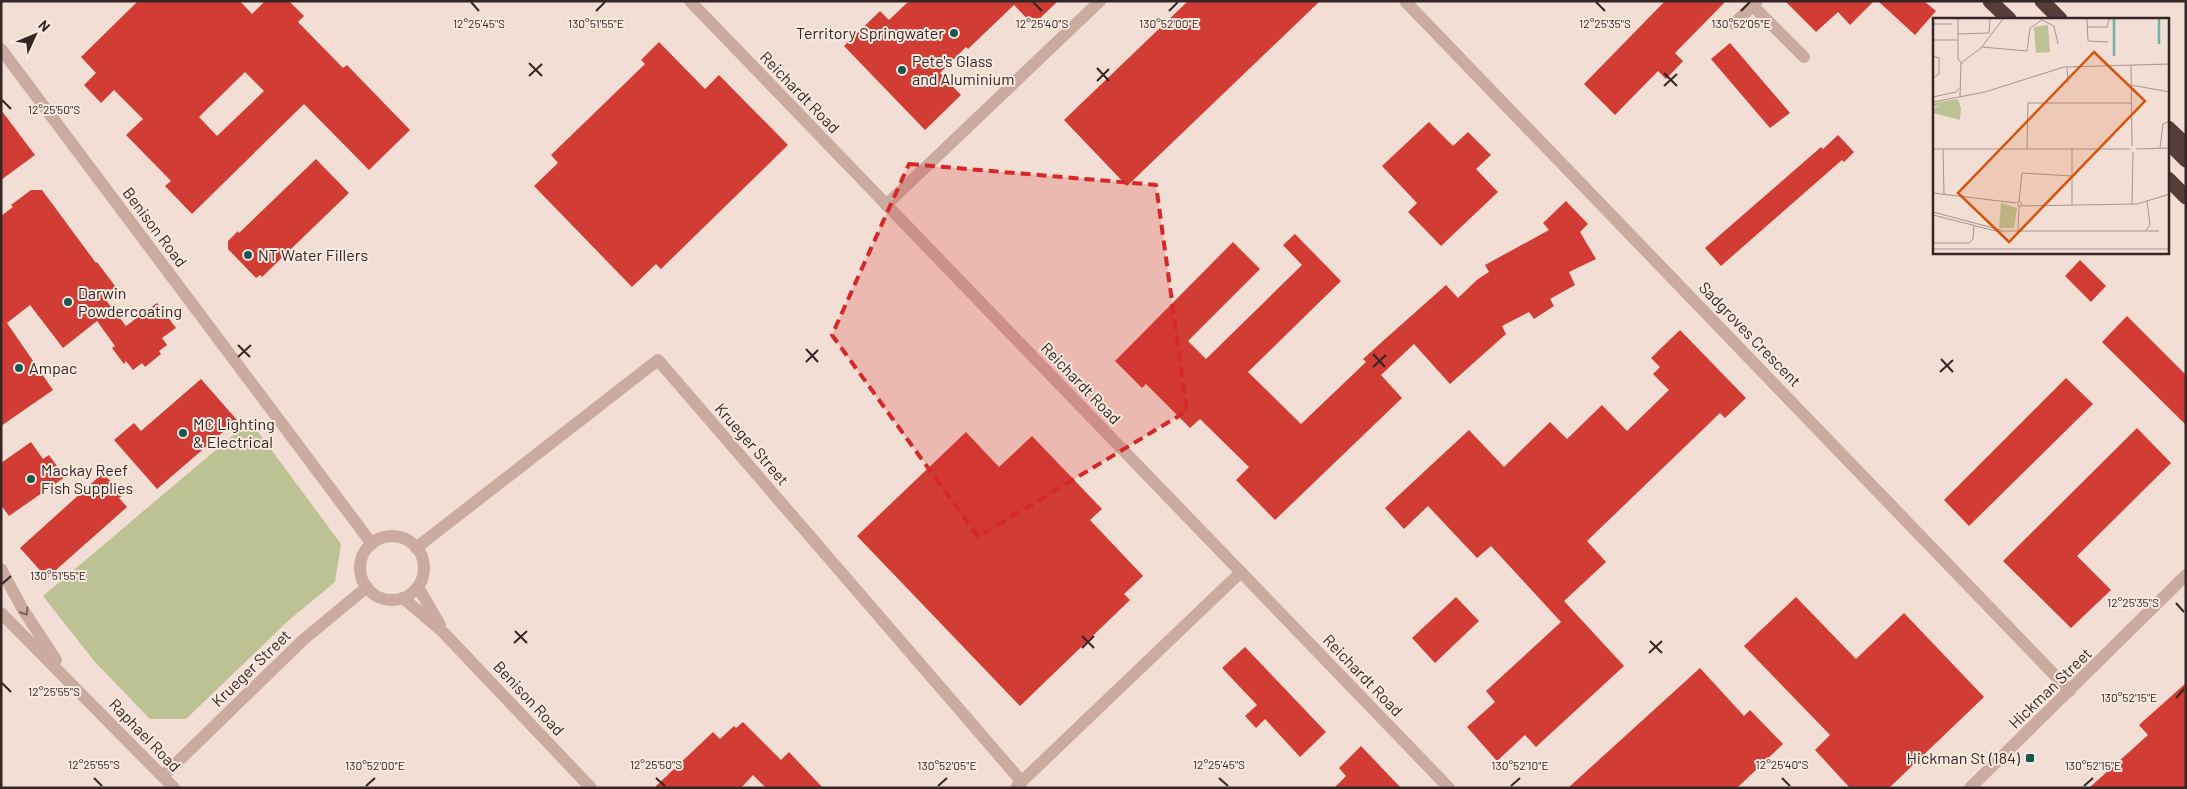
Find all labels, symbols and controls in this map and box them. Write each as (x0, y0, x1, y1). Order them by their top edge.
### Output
north arrow (10, 10, 60, 60)
text: N (35, 16, 54, 35)
text: 12°25'45"S (453, 16, 505, 30)
text: 130°51'55"E (568, 16, 624, 30)
text: 12°25'40"S (1016, 16, 1068, 30)
text: 130°52'00"E (1139, 16, 1199, 30)
text: 12°25'35"S (1579, 16, 1631, 30)
text: 130°52'05"E (1711, 16, 1771, 30)
inset map (1933, 18, 2170, 254)
place label: Territory Springwater (796, 23, 944, 42)
marker: Territory Springwater (948, 27, 960, 39)
street label: Reichardt Road (757, 47, 844, 137)
place label: Pete's Glass and Aluminium (912, 51, 1014, 88)
marker: Pete's Glass and Aluminium (896, 64, 908, 76)
text: 12°25'50"S (28, 102, 80, 116)
street label: Benison Road (119, 183, 192, 270)
place label: NT Water Fillers (258, 245, 368, 264)
marker: NT Water Fillers (242, 249, 254, 261)
street label: Sadgroves Crescent (1695, 277, 1805, 390)
place label: Darwin Powdercoating (78, 283, 182, 320)
marker: Darwin Powdercoating (62, 296, 74, 308)
street label: Reichardt Road (1038, 338, 1125, 428)
place label: Ampac (29, 358, 77, 377)
marker: Ampac (13, 362, 25, 374)
street label: Krueger Street (712, 399, 793, 489)
place label: MC Lighting & Electrical (193, 414, 275, 451)
marker: MC Lighting & Electrical (177, 427, 189, 439)
place label: Mackay Reef Fish Supplies (41, 460, 133, 497)
marker: Mackay Reef Fish Supplies (25, 473, 37, 485)
text: 130°51'55"E (30, 568, 86, 582)
text: 12°25'35"S (2107, 595, 2159, 609)
one-way arrow (19, 606, 28, 615)
street label: Krueger Street (207, 625, 294, 710)
street label: Reichardt Road (1320, 630, 1407, 720)
street label: Hickman Street (2004, 643, 2095, 732)
street label: Benison Road (490, 656, 569, 739)
text: 12°25'55"S (28, 684, 80, 698)
text: 130°52'15"E (2101, 690, 2157, 704)
street label: Raphael Road (106, 694, 185, 775)
place label: Hickman St (184) (1906, 748, 2021, 767)
marker: Hickman St (184) (2024, 752, 2036, 764)
text: 12°25'55"S (68, 757, 120, 771)
text: 12°25'50"S (630, 757, 682, 771)
text: 12°25'45"S (1193, 757, 1245, 771)
text: 12°25'40"S (1756, 757, 1808, 771)
text: 130°52'00"E (345, 758, 405, 772)
text: 130°52'05"E (917, 758, 977, 772)
text: 130°52'10"E (1491, 758, 1549, 772)
text: 130°52'15"E (2065, 758, 2121, 772)

